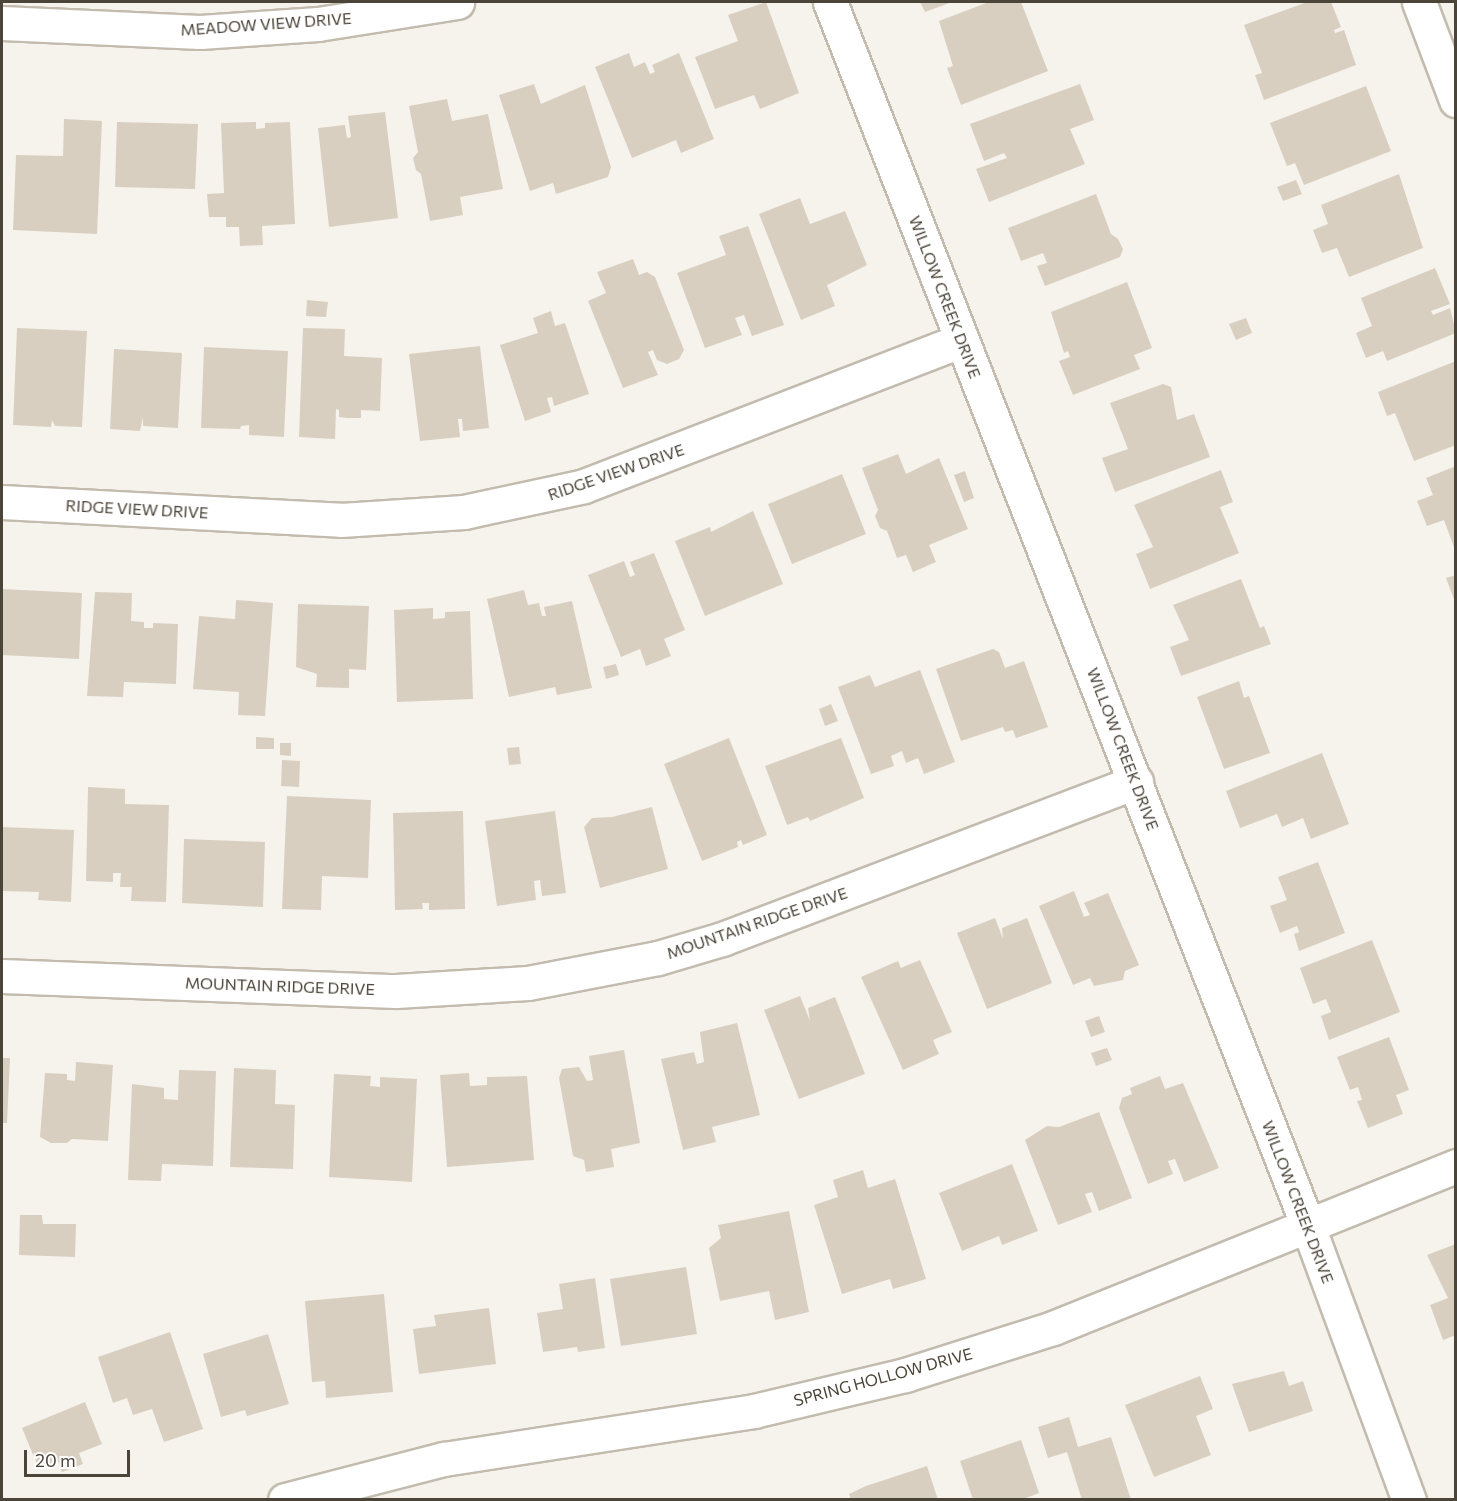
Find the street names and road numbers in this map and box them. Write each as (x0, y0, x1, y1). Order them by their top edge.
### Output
street label: MEADOW VIEW DRIVE (180, 8, 352, 40)
street label: WILLOW CREEK DRIVE (905, 213, 985, 381)
street label: RIDGE VIEW DRIVE (545, 440, 687, 504)
street label: RIDGE VIEW DRIVE (65, 496, 209, 522)
street label: WILLOW CREEK DRIVE (1083, 665, 1163, 833)
street label: MOUNTAIN RIDGE DRIVE (664, 883, 850, 963)
street label: MOUNTAIN RIDGE DRIVE (185, 973, 375, 999)
street label: WILLOW CREEK DRIVE (1258, 1118, 1338, 1286)
street label: SPRING HOLLOW DRIVE (792, 1344, 974, 1410)

